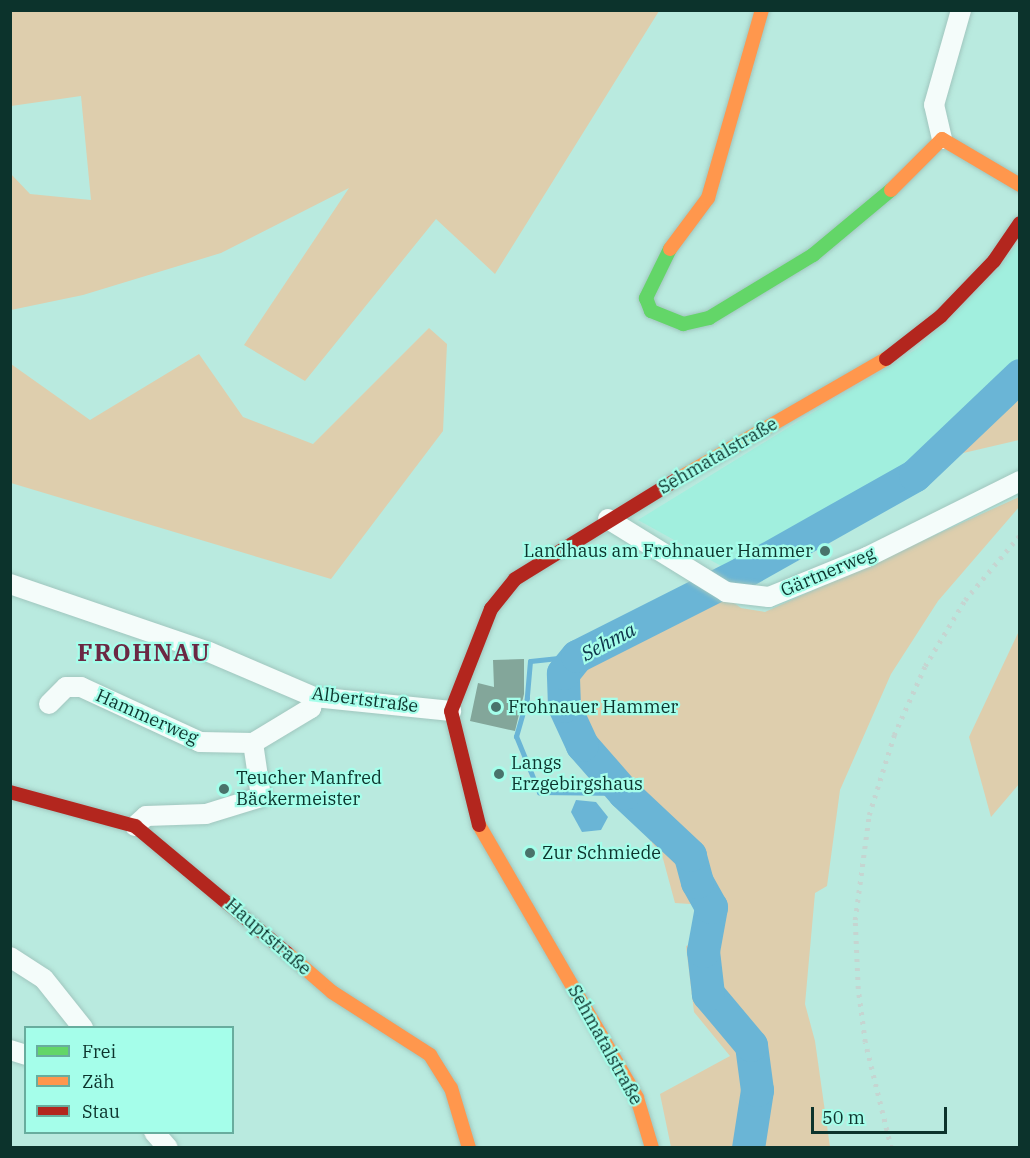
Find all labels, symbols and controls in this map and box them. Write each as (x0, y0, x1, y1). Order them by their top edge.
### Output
street label: Sehmatalstraße (655, 413, 781, 499)
place label: Landhaus am Frohnauer Hammer (524, 540, 813, 562)
street label: Gärtnerweg (778, 542, 878, 602)
marker: Landhaus am Frohnauer Hammer (818, 544, 832, 558)
water label: Sehma (576, 617, 640, 665)
district label: FROHNAU (77, 639, 211, 667)
street label: Albertstraße (311, 683, 419, 717)
street label: Hammerweg (92, 685, 202, 749)
place label: Frohnauer Hammer (508, 696, 678, 718)
marker: Frohnauer Hammer (489, 700, 503, 714)
place label: Langs Erzgebirgshaus (511, 753, 643, 795)
marker: Langs Erzgebirgshaus (492, 767, 506, 781)
place label: Teucher Manfred Bäckermeister (236, 768, 382, 810)
marker: Teucher Manfred Bäckermeister (217, 782, 231, 796)
place label: Zur Schmiede (542, 842, 661, 864)
marker: Zur Schmiede (523, 846, 537, 860)
street label: Hauptstraße (221, 894, 315, 980)
street label: Sehmatalstraße (563, 981, 647, 1109)
legend (24, 1026, 234, 1134)
text: Frei (82, 1040, 116, 1063)
text: Zäh (82, 1070, 115, 1093)
scale bar (814, 1095, 950, 1133)
text: Stau (82, 1100, 120, 1123)
text: 50 m (822, 1106, 865, 1129)

